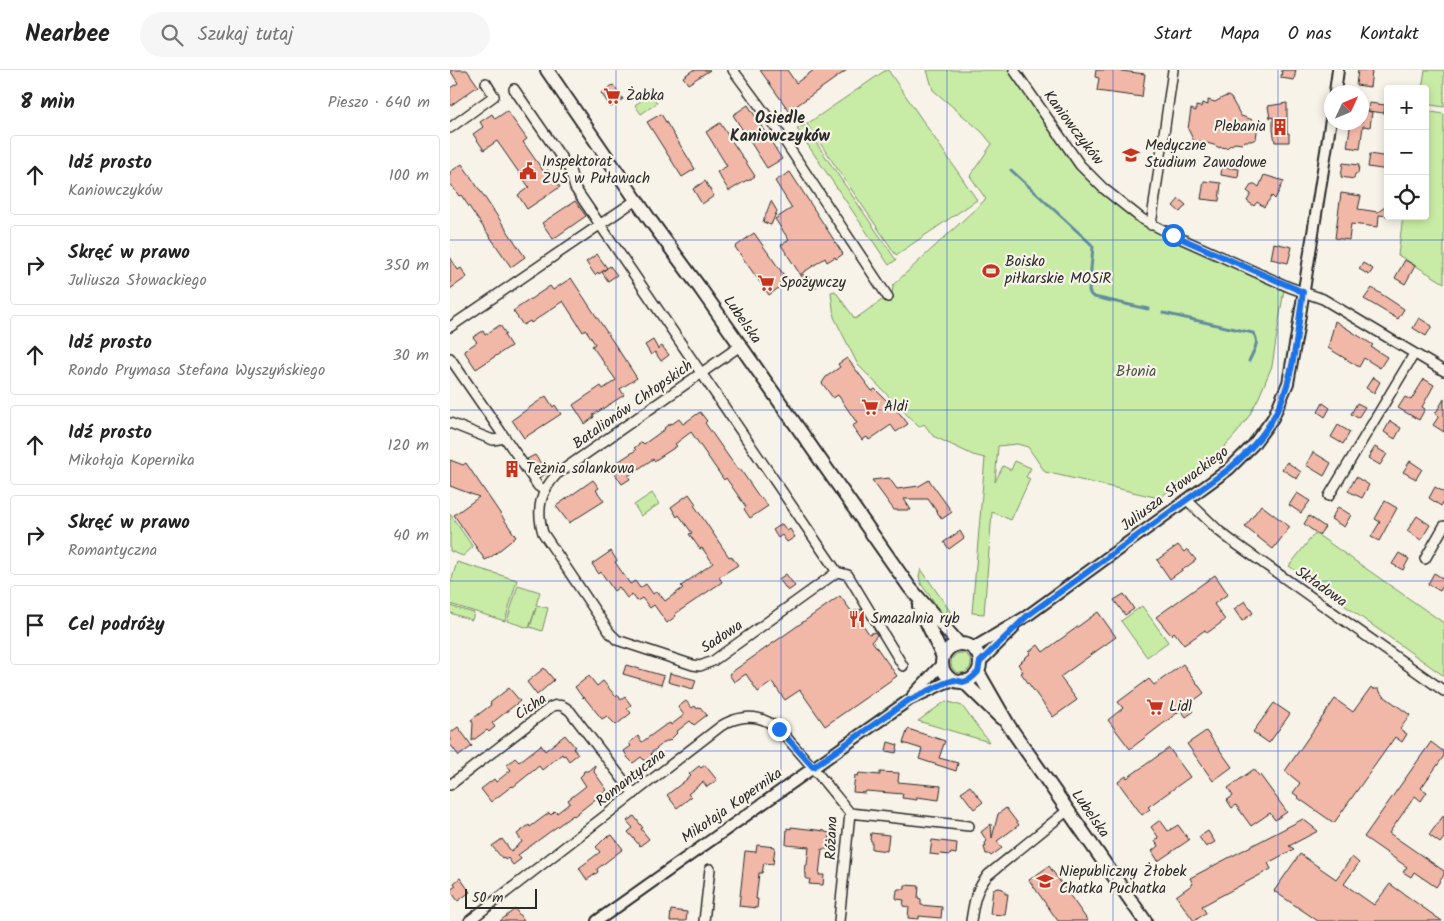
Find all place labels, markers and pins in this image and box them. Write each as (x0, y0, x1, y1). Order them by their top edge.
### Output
place label: Żabka (626, 84, 664, 108)
supermarket icon: Żabka (602, 86, 622, 106)
place label: Plebania (1214, 115, 1266, 139)
building icon: Plebania (1270, 117, 1290, 137)
place label: Medyczne Studium Zawodowe (1145, 134, 1267, 175)
school or university icon: Medyczne Studium Zawodowe (1121, 145, 1141, 165)
place label: Inspektorat ZUS w Puławach (542, 150, 650, 191)
public building icon: Inspektorat ZUS w Puławach (518, 161, 538, 181)
place label: Boisko piłkarskie MOSiR (1004, 250, 1112, 291)
sports icon: Boisko piłkarskie MOSiR (981, 261, 1001, 281)
place label: Spożywczy (780, 271, 847, 295)
supermarket icon: Spożywczy (756, 273, 776, 293)
place label: Aldi (884, 395, 909, 419)
supermarket icon: Aldi (860, 397, 880, 417)
place label: Tężnia solankowa (526, 457, 635, 481)
building icon: Tężnia solankowa (502, 459, 522, 479)
place label: Smazalnia ryb (871, 607, 960, 631)
restaurant icon: Smazalnia ryb (847, 609, 867, 629)
place label: Lidl (1169, 695, 1192, 719)
supermarket icon: Lidl (1145, 697, 1165, 717)
place label: Niepubliczny Żłobek Chatka Puchatka (1059, 860, 1187, 901)
school or university icon: Niepubliczny Żłobek Chatka Puchatka (1035, 871, 1055, 891)

